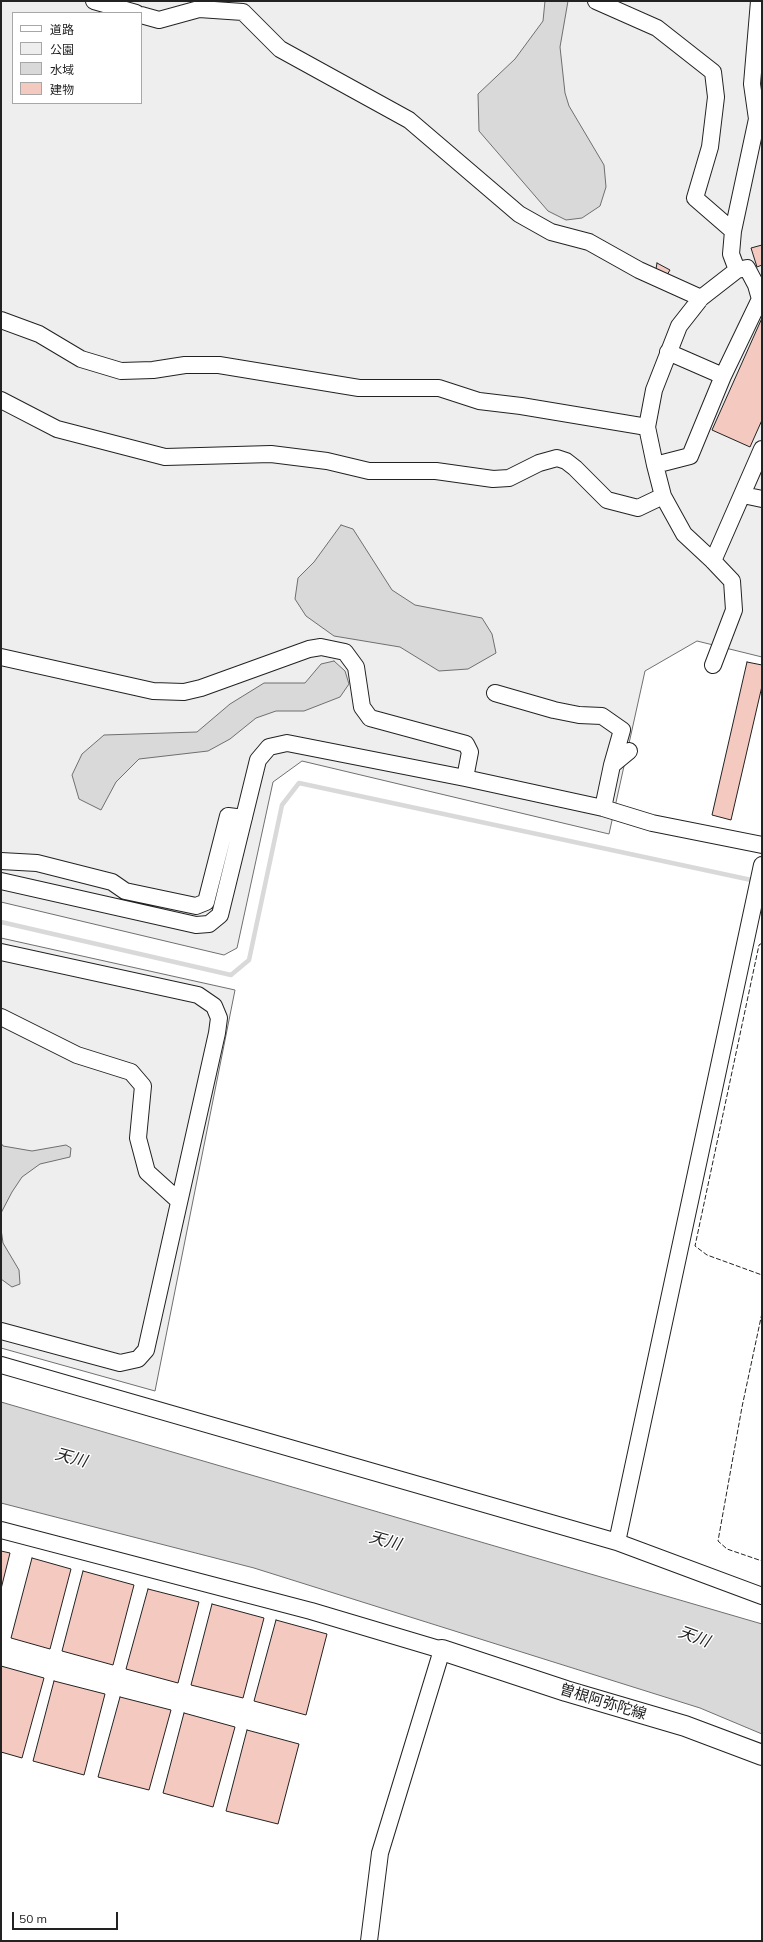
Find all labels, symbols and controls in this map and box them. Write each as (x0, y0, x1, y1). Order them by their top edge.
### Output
legend (12, 12, 142, 104)
text: 道路 (50, 22, 74, 37)
text: 公園 (50, 42, 74, 57)
text: 水域 (50, 62, 74, 77)
text: 建物 (50, 82, 74, 97)
water label: 天川 (53, 1445, 89, 1471)
water label: 天川 (367, 1528, 403, 1554)
water label: 天川 (676, 1623, 712, 1651)
street label: 曽根阿弥陀線 (557, 1680, 649, 1724)
scale bar (14, 1904, 120, 1930)
text: 50 m (19, 1911, 47, 1926)

